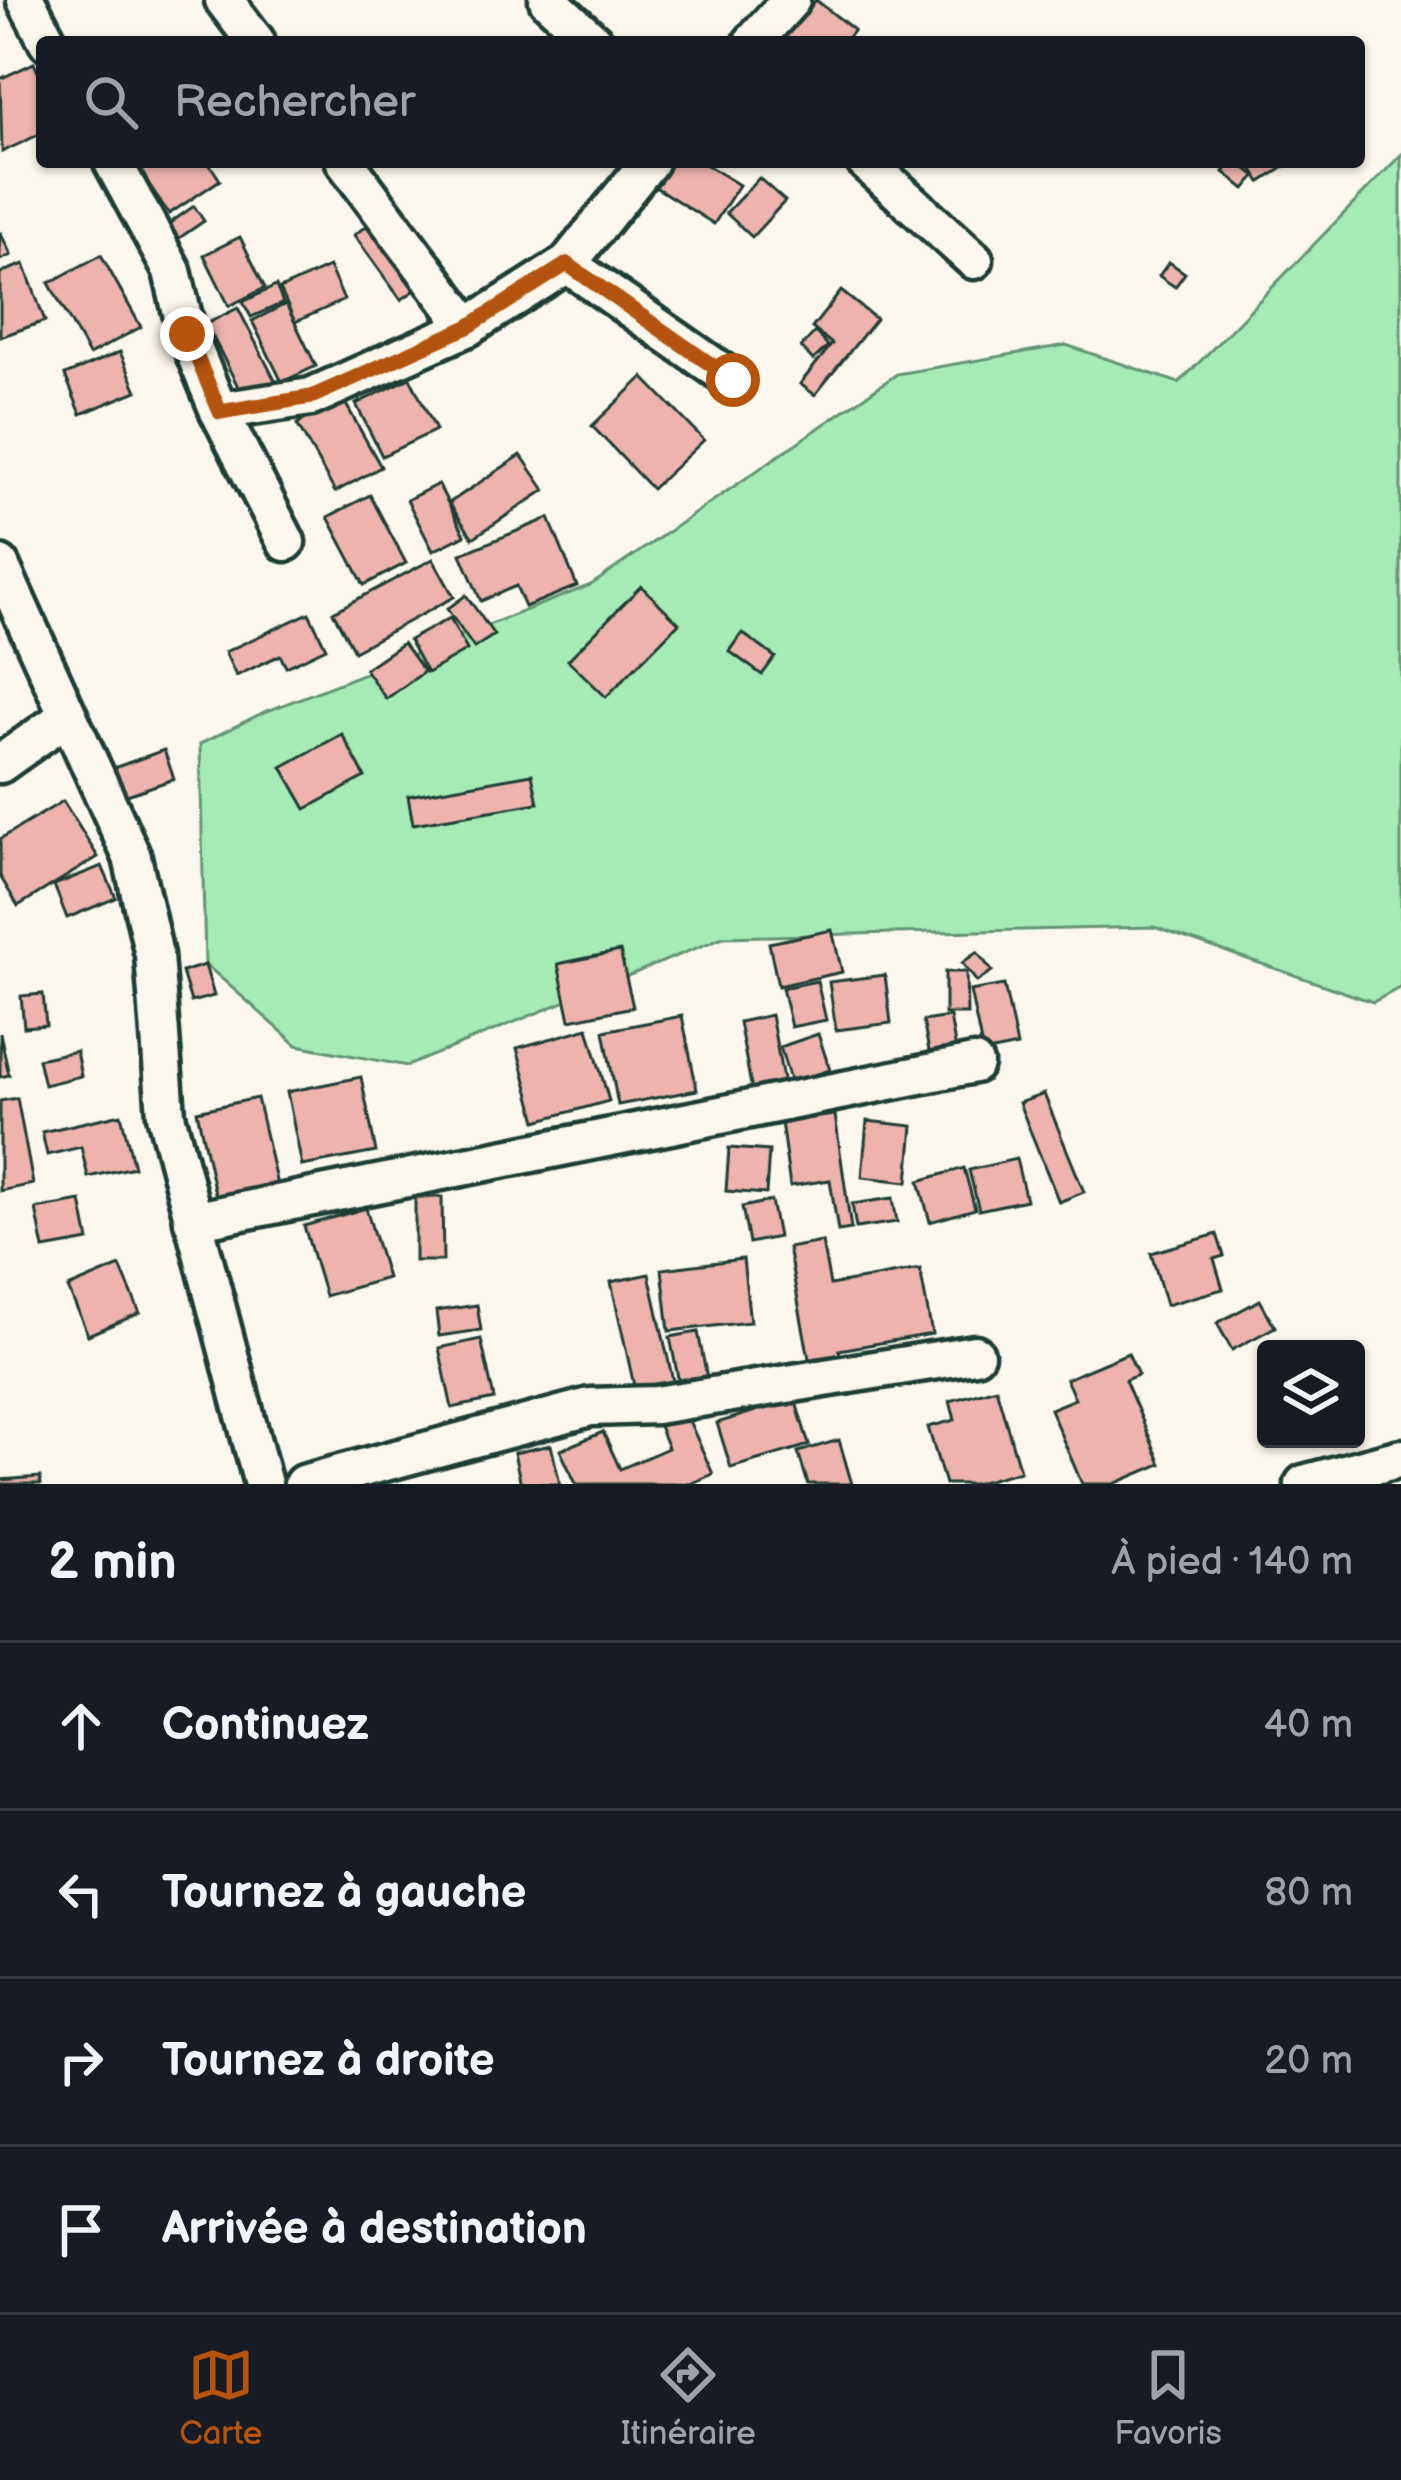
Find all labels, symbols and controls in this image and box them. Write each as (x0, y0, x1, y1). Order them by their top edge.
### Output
search box (36, 36, 1365, 168)
icon: search (78, 69, 144, 135)
text: Rechercher (174, 75, 415, 130)
route end (160, 307, 214, 361)
route start (706, 353, 760, 407)
map controls (1257, 1340, 1365, 1448)
button: layers (1257, 1340, 1365, 1448)
text: 2 min (48, 1532, 177, 1593)
text: À pied · 140 m (1111, 1539, 1353, 1586)
icon: ahead (48, 1693, 114, 1759)
text: Continuez (162, 1698, 369, 1753)
text: 40 m (1263, 1702, 1353, 1749)
icon: left (48, 1861, 114, 1927)
text: Tournez à gauche (162, 1866, 526, 1921)
text: 80 m (1265, 1870, 1353, 1917)
icon: right (48, 2029, 114, 2095)
text: Tournez à droite (162, 2034, 495, 2089)
text: 20 m (1264, 2038, 1353, 2085)
icon: arrive (48, 2197, 114, 2263)
text: Arrivée à destination (162, 2202, 587, 2257)
tab: Carte (179, 2342, 262, 2454)
tab: Itinéraire (621, 2342, 756, 2454)
tab: Favoris (1114, 2342, 1222, 2454)

